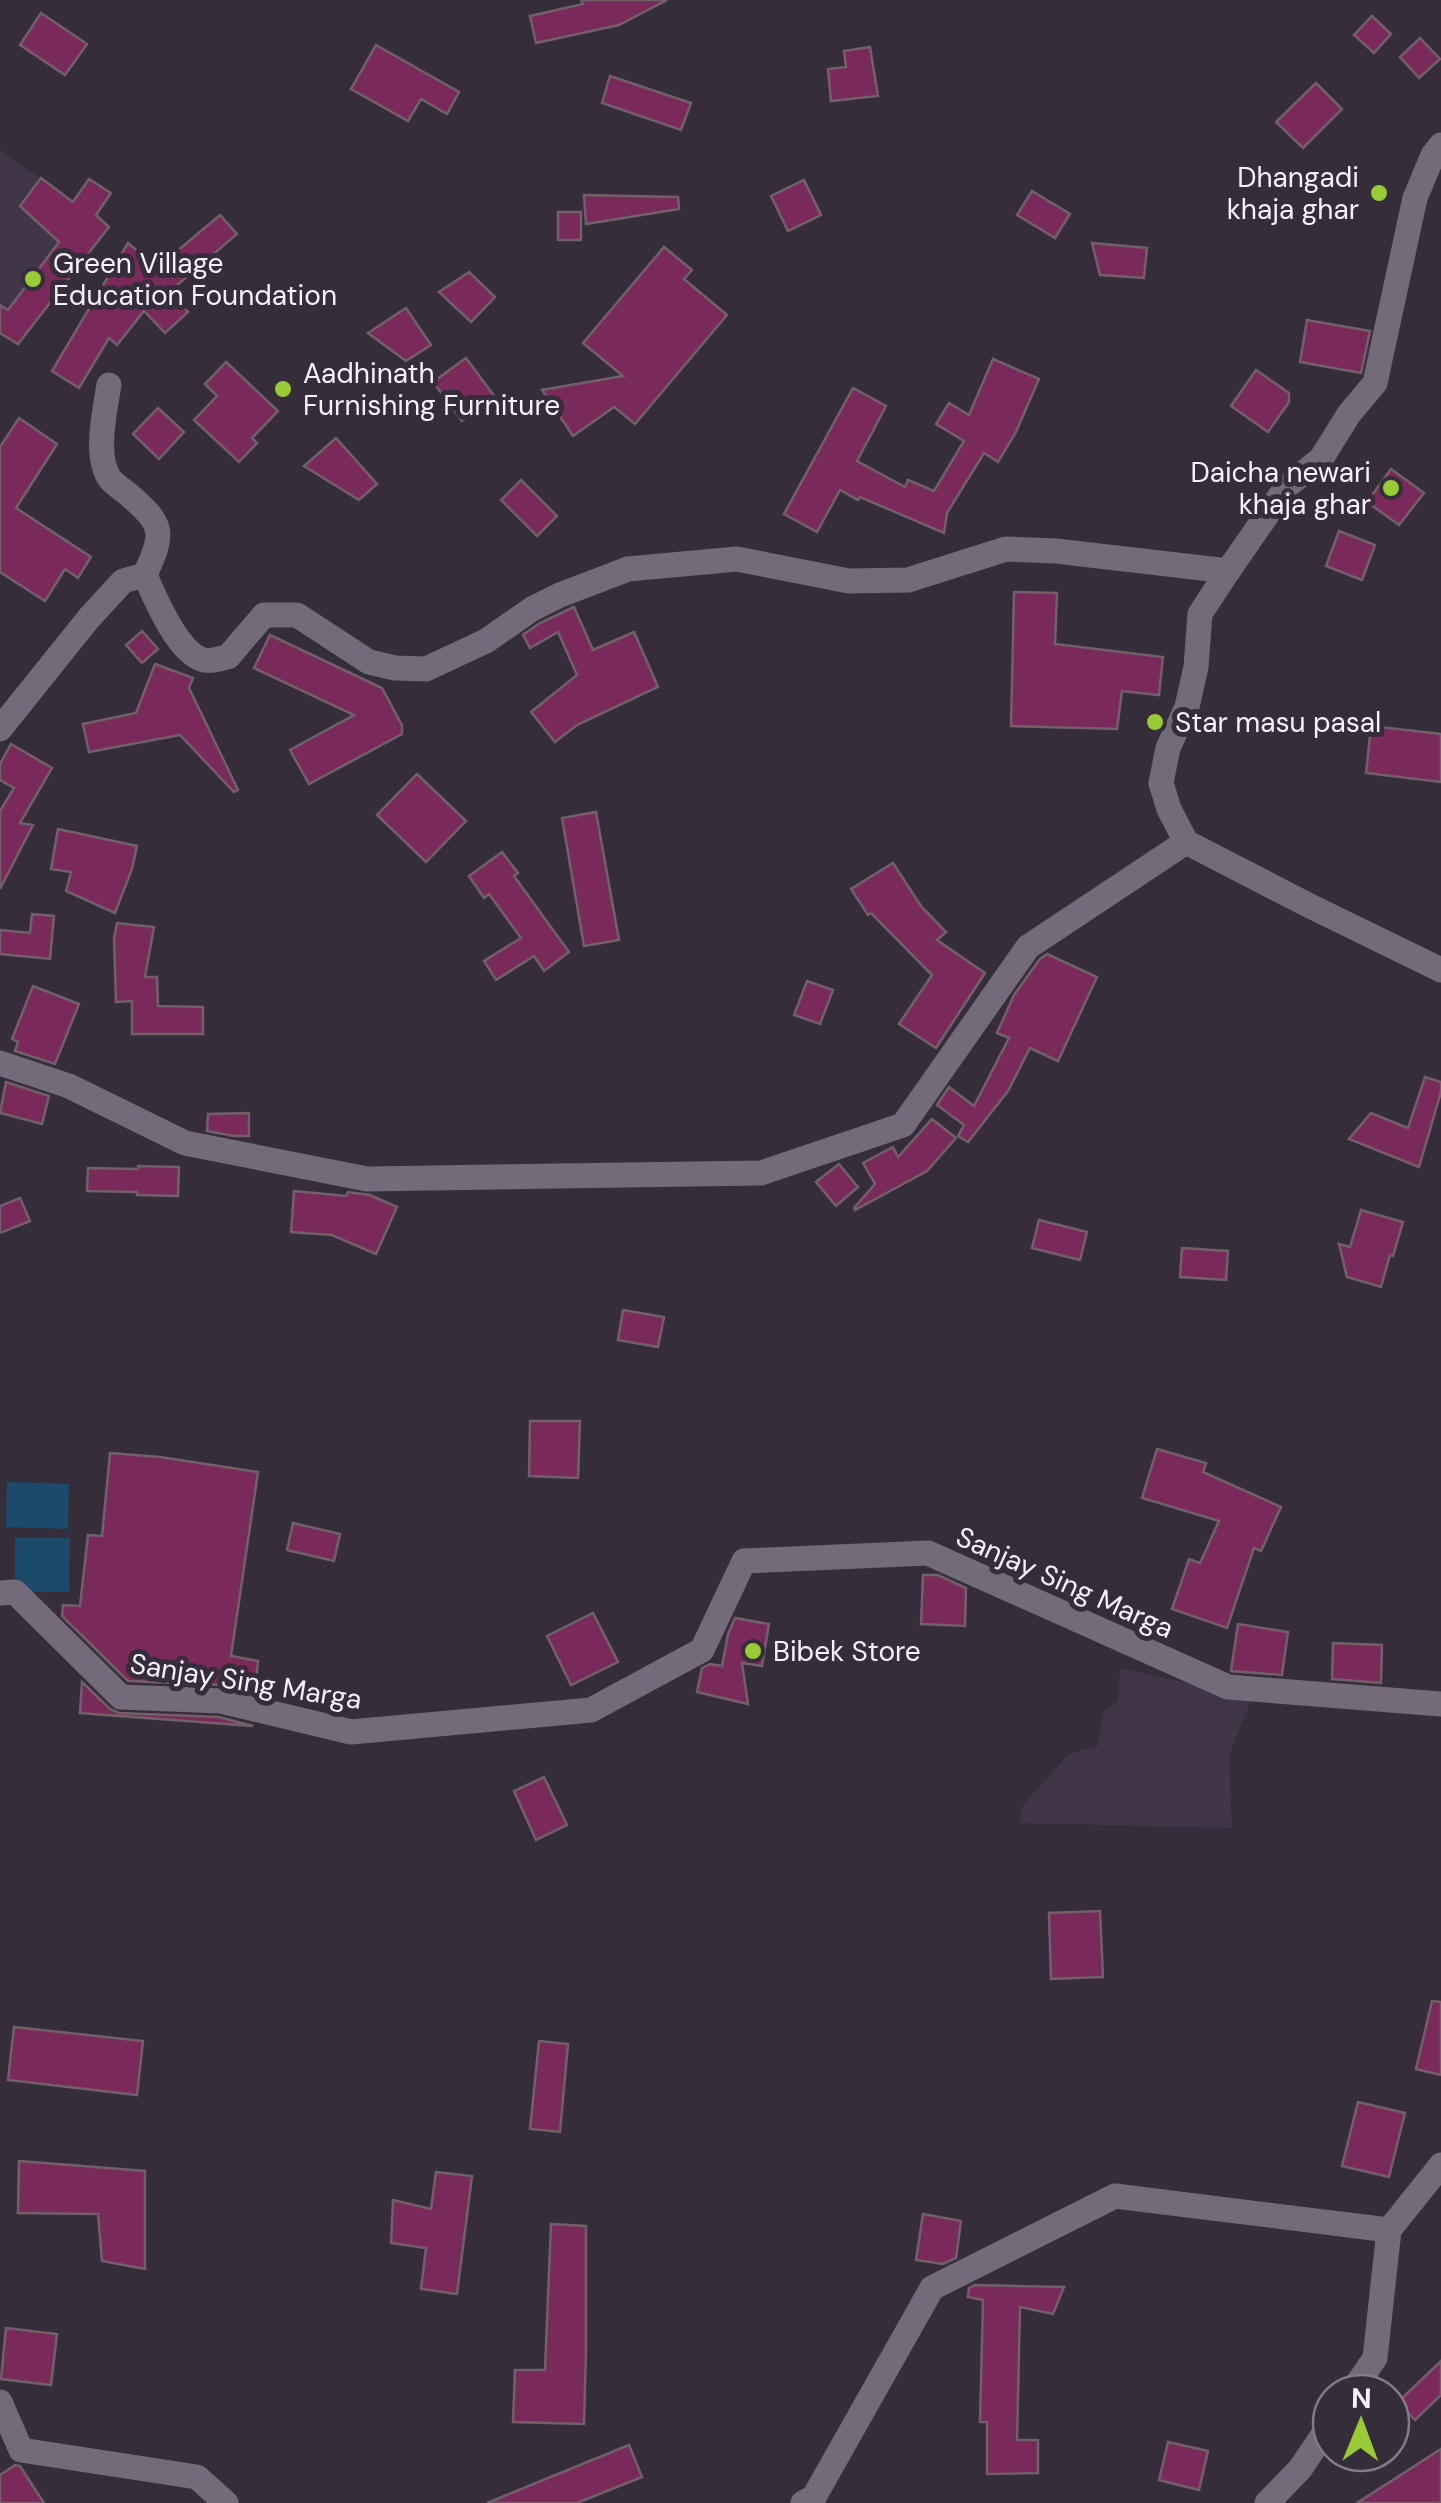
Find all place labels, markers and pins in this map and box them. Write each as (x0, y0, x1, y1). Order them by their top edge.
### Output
place label: Dhangadi khaja ghar (1227, 159, 1359, 228)
marker: Dhangadi khaja ghar (1368, 182, 1390, 204)
place label: Green Village Education Foundation (53, 245, 337, 314)
marker: Green Village Education Foundation (22, 268, 44, 290)
place label: Aadhinath Furnishing Furniture (303, 355, 560, 424)
marker: Aadhinath Furnishing Furniture (272, 378, 294, 400)
place label: Daicha newari khaja ghar (1190, 454, 1371, 523)
marker: Daicha newari khaja ghar (1380, 477, 1402, 499)
place label: Star masu pasal (1175, 704, 1381, 741)
marker: Star masu pasal (1144, 711, 1166, 733)
place label: Bibek Store (773, 1633, 921, 1670)
marker: Bibek Store (742, 1640, 764, 1662)

